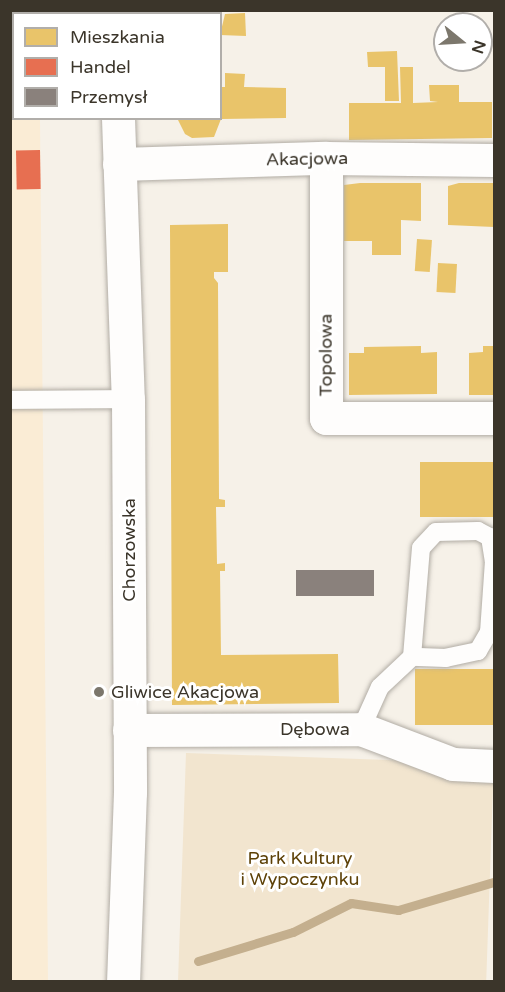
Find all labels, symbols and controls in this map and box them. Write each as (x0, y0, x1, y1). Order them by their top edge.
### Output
legend (12, 12, 222, 120)
north arrow (433, 12, 493, 72)
text: Mieszkania (70, 26, 165, 48)
text: N (467, 38, 490, 56)
text: Handel (70, 56, 131, 78)
text: Przemysł (70, 86, 147, 108)
street label: Akacjowa (266, 147, 348, 171)
street label: Topolowa (315, 314, 337, 396)
street label: Chorzowska (118, 498, 140, 602)
place label: Gliwice Akacjowa (111, 681, 259, 703)
marker: Gliwice Akacjowa (92, 685, 106, 699)
street label: Dębowa (280, 718, 350, 740)
park label: Park Kultury i Wypoczynku (240, 848, 360, 890)

